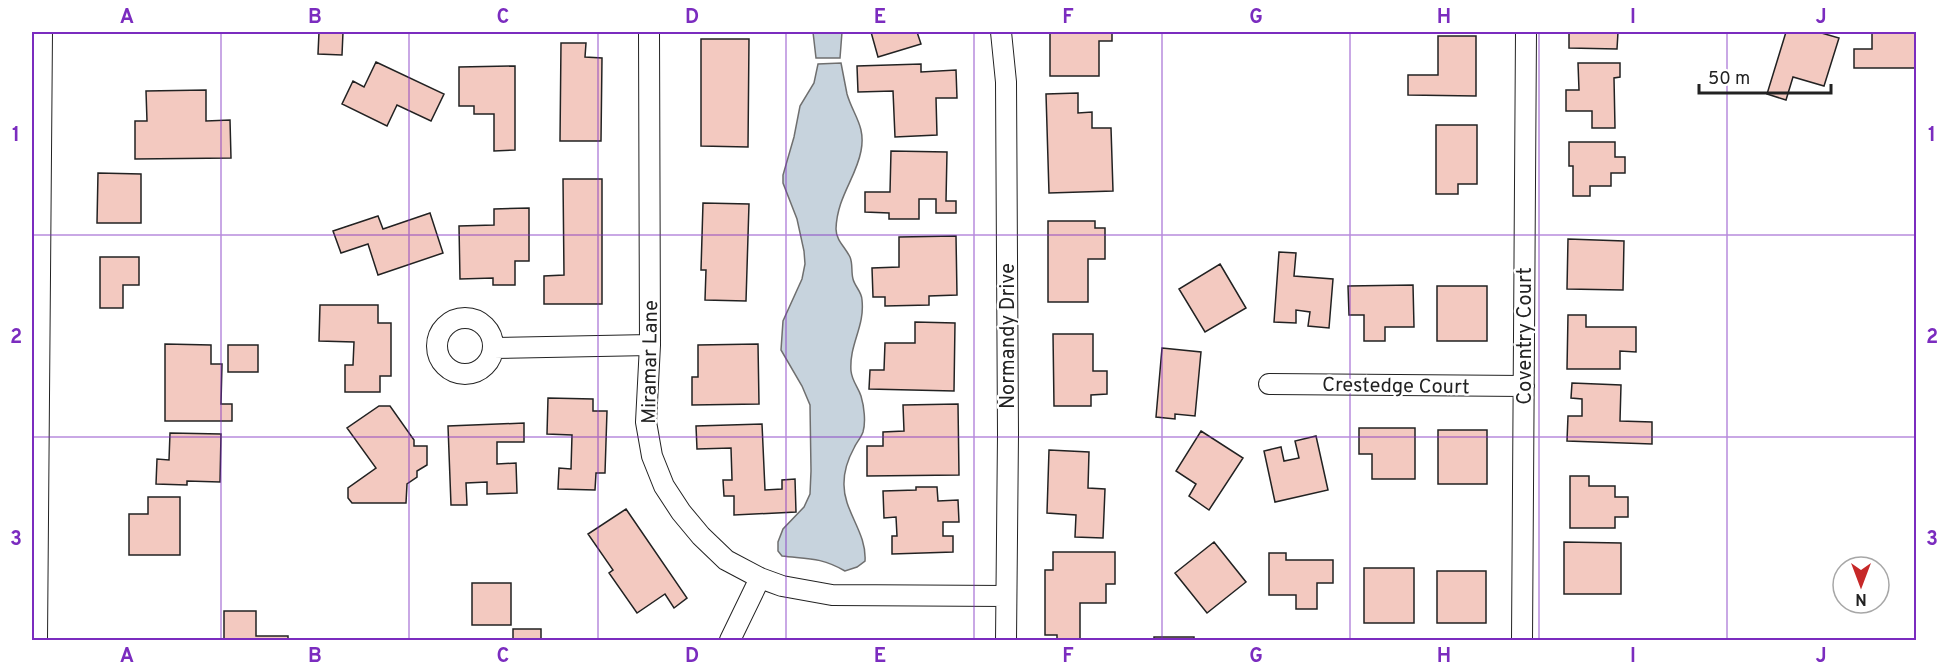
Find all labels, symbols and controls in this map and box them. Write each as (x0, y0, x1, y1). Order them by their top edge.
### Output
text: A (120, 5, 134, 31)
text: B (308, 5, 322, 31)
text: C (497, 5, 509, 31)
text: D (685, 5, 699, 31)
text: E (874, 5, 886, 31)
text: F (1062, 5, 1074, 31)
text: G (1249, 5, 1263, 31)
text: H (1437, 5, 1451, 31)
text: I (1630, 5, 1636, 31)
text: J (1815, 5, 1827, 31)
scale bar (1699, 57, 1831, 95)
text: 50 m (1708, 68, 1750, 91)
text: 1 (12, 123, 20, 149)
text: 1 (1928, 123, 1936, 149)
street label: Normandy Drive (996, 263, 1022, 409)
street label: Coventry Court (1513, 267, 1539, 405)
street label: Miramar Lane (637, 300, 665, 424)
text: 2 (10, 325, 22, 351)
text: 2 (1926, 325, 1938, 351)
street label: Crestedge Court (1322, 373, 1470, 401)
text: 3 (10, 527, 22, 553)
text: 3 (1926, 527, 1938, 553)
north arrow (1831, 555, 1891, 615)
text: N (1855, 588, 1867, 608)
text: A (120, 644, 134, 670)
text: B (308, 644, 322, 670)
text: C (497, 644, 509, 670)
text: D (685, 644, 699, 670)
text: E (874, 644, 886, 670)
text: F (1062, 644, 1074, 670)
text: G (1249, 644, 1263, 670)
text: H (1437, 644, 1451, 670)
text: I (1630, 644, 1636, 670)
text: J (1815, 644, 1827, 670)

